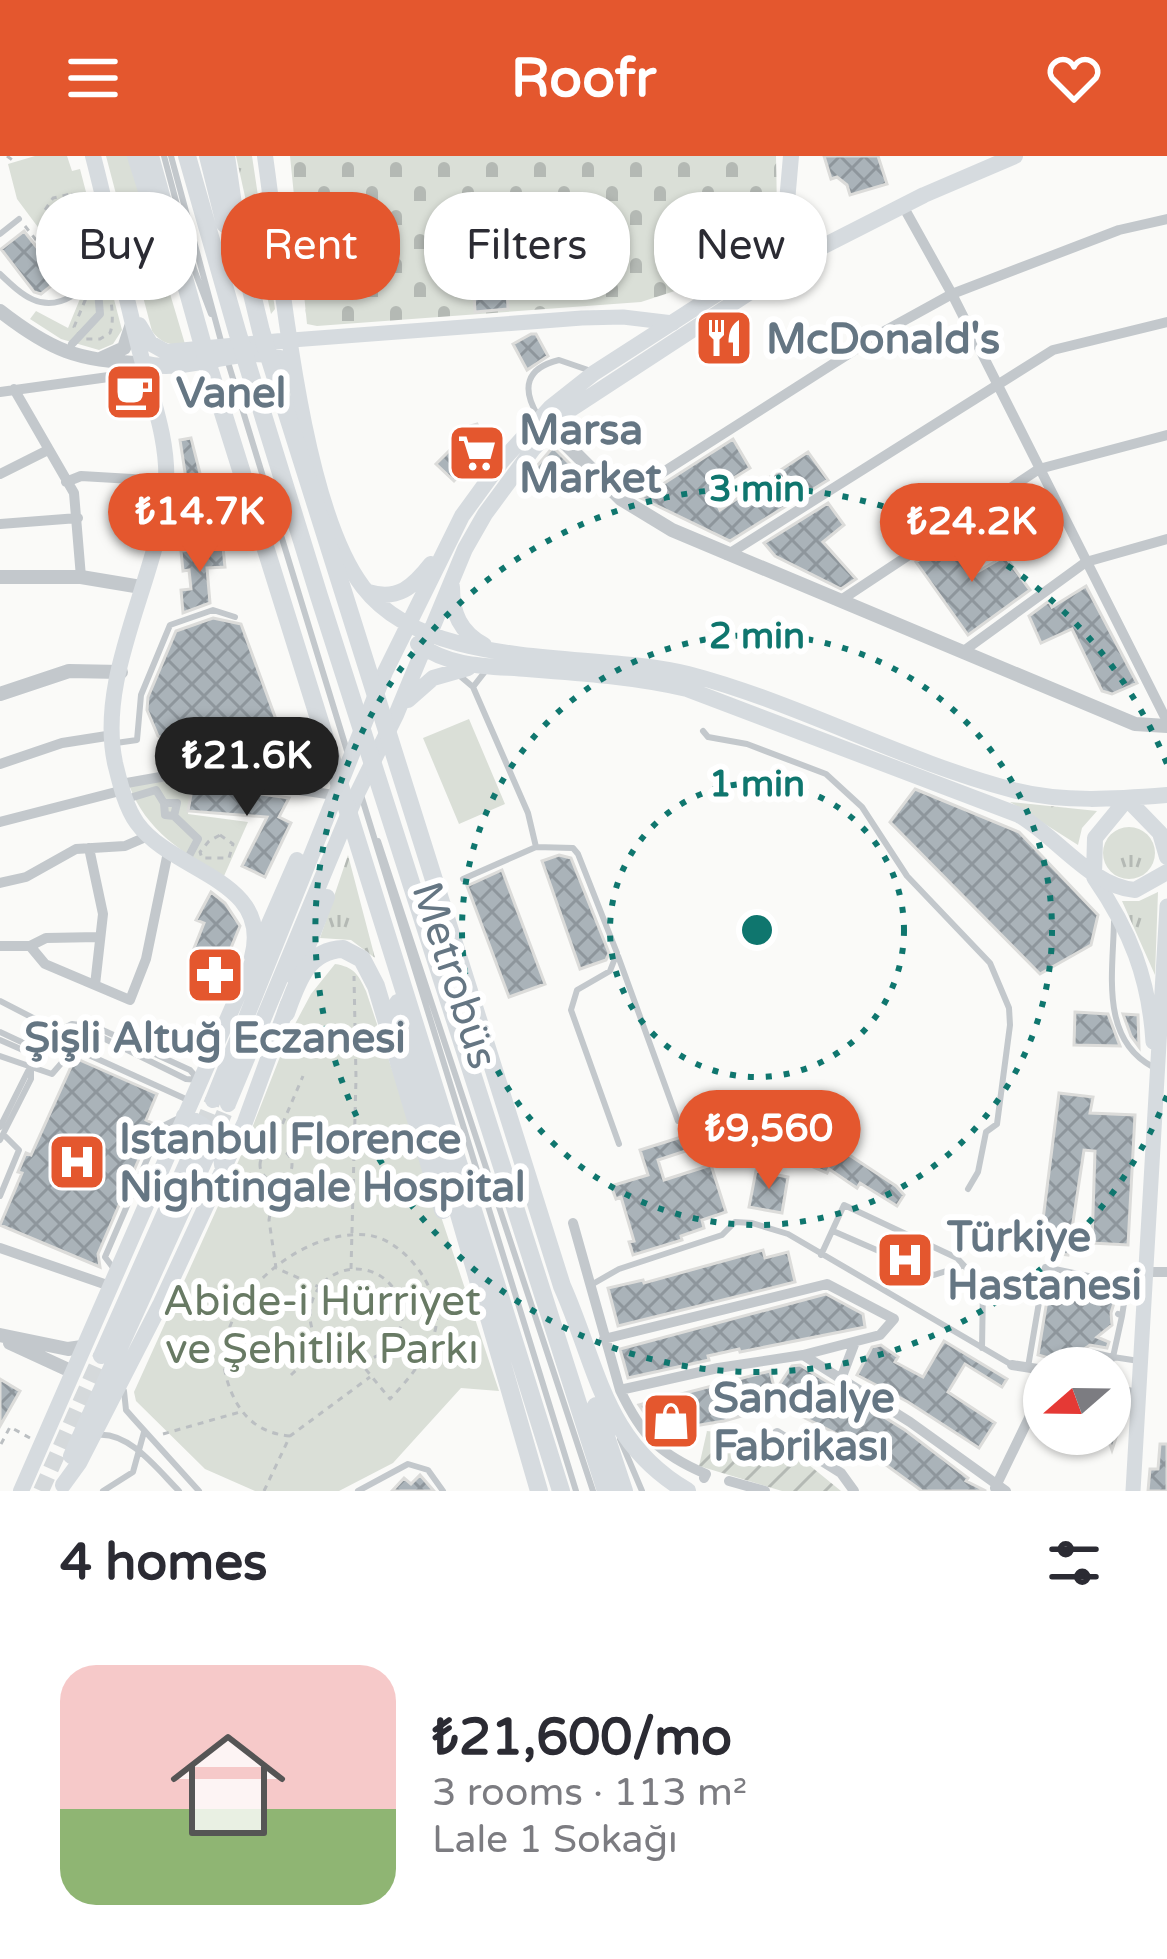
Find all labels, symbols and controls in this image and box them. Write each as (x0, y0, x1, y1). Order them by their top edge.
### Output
icon: menu (60, 45, 126, 111)
icon: heart (1041, 45, 1107, 111)
text: Roofr (511, 46, 656, 111)
chip: Buy (36, 192, 197, 300)
chip: Rent (221, 192, 400, 300)
chip: Filters (424, 192, 630, 300)
chip: New (654, 192, 827, 300)
restaurant icon: McDonald's (693, 307, 755, 369)
place label: McDonald's (766, 314, 1000, 365)
cafe icon: Vanel (103, 361, 165, 423)
place label: Vanel (176, 368, 286, 419)
place label: Marsa Market (519, 405, 662, 504)
supermarket icon: Marsa Market (446, 422, 508, 484)
text: 3 min (709, 468, 805, 511)
pin: ₺14.7K (102, 473, 298, 575)
pin: ₺24.2K (874, 483, 1070, 585)
text: ₺14.7K (135, 488, 265, 535)
text: ₺24.2K (907, 498, 1037, 545)
text: 2 min (709, 615, 805, 658)
pin: ₺21.6K (149, 717, 345, 819)
text: ₺21.6K (182, 732, 312, 779)
text: 1 min (709, 763, 805, 806)
street label: Metrobüs (400, 876, 509, 1075)
centre of rings (736, 909, 778, 951)
pharmacy icon: Şişli Altuğ Eczanesi (184, 944, 246, 1006)
place label: Şişli Altuğ Eczanesi (24, 1013, 406, 1064)
pin: ₺9,560 (671, 1090, 867, 1192)
text: ₺9,560 (705, 1105, 833, 1152)
place label: Istanbul Florence Nightingale Hospital (119, 1114, 526, 1213)
hospital icon: Istanbul Florence Nightingale Hospital (46, 1131, 108, 1193)
place label: Türkiye Hastanesi (946, 1212, 1142, 1311)
hospital icon: Türkiye Hastanesi (874, 1229, 936, 1291)
park label: Abide-i Hürriyet ve Şehitlik Parkı (163, 1276, 481, 1375)
north arrow (1023, 1347, 1131, 1455)
map controls (1023, 1347, 1131, 1455)
place label: Sandalye Fabrikası (713, 1373, 895, 1472)
shop icon: Sandalye Fabrikası (640, 1390, 702, 1452)
icon: filters (1041, 1530, 1107, 1596)
text: 4 homes (60, 1532, 268, 1594)
text: ₺21,600/mo (432, 1707, 732, 1769)
icon: home (156, 1713, 300, 1857)
text: 3 rooms · 113 m² (432, 1769, 747, 1816)
text: Lale 1 Sokağı (432, 1816, 678, 1863)

